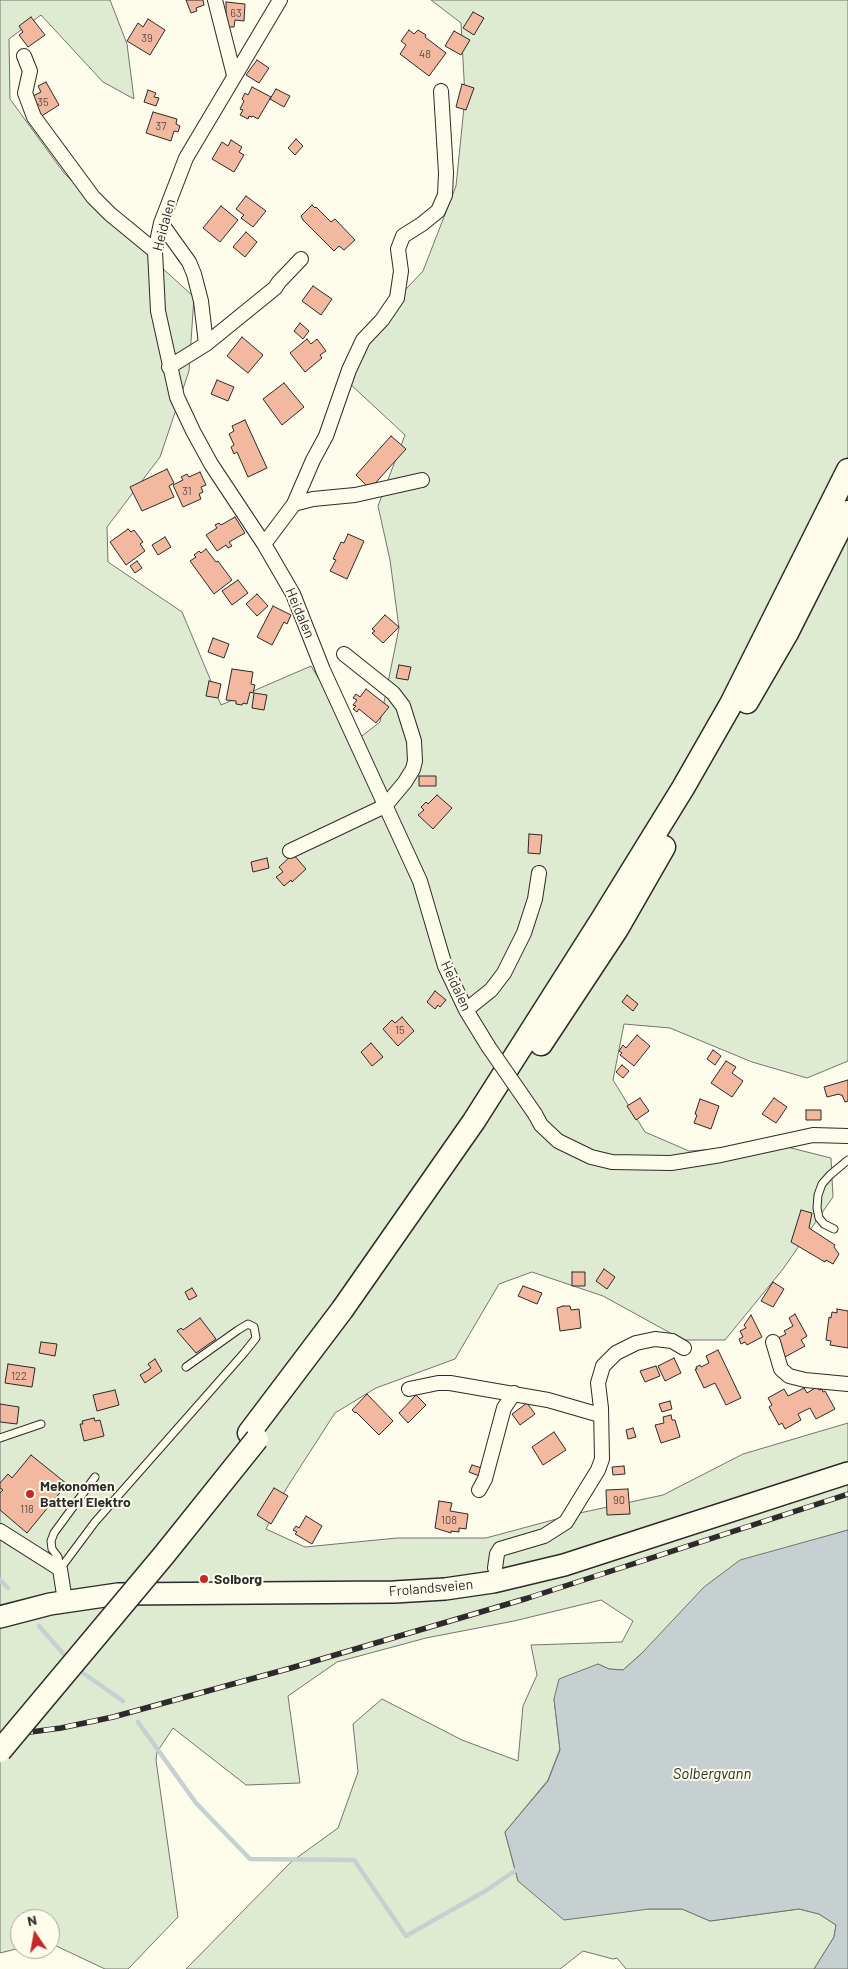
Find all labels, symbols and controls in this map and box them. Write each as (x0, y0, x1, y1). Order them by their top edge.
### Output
house number: 63 (230, 6, 242, 20)
house number: 39 (141, 31, 153, 45)
house number: 48 (419, 47, 431, 61)
house number: 35 (37, 95, 49, 109)
house number: 37 (156, 119, 166, 133)
street label: Heidalen (149, 197, 179, 253)
house number: 31 (182, 484, 192, 498)
street label: Heidalen (282, 585, 318, 641)
street label: Heidalen (437, 958, 475, 1014)
house number: 15 (395, 1023, 405, 1037)
house number: 122 (11, 1369, 27, 1383)
place label: Mekonomen Batteri Elektro (40, 1478, 131, 1510)
marker: Mekonomen Batteri Elektro (24, 1488, 36, 1500)
house number: 90 (613, 1493, 625, 1507)
house number: 118 (20, 1502, 34, 1516)
house number: 108 (441, 1513, 457, 1527)
place label: Solborg (214, 1571, 262, 1587)
marker: Solborg (198, 1573, 210, 1585)
street label: Frolandsveien (388, 1576, 474, 1600)
water label: Solbergvann (673, 1765, 751, 1783)
north arrow (10, 1909, 60, 1959)
text: N (26, 1911, 38, 1929)

